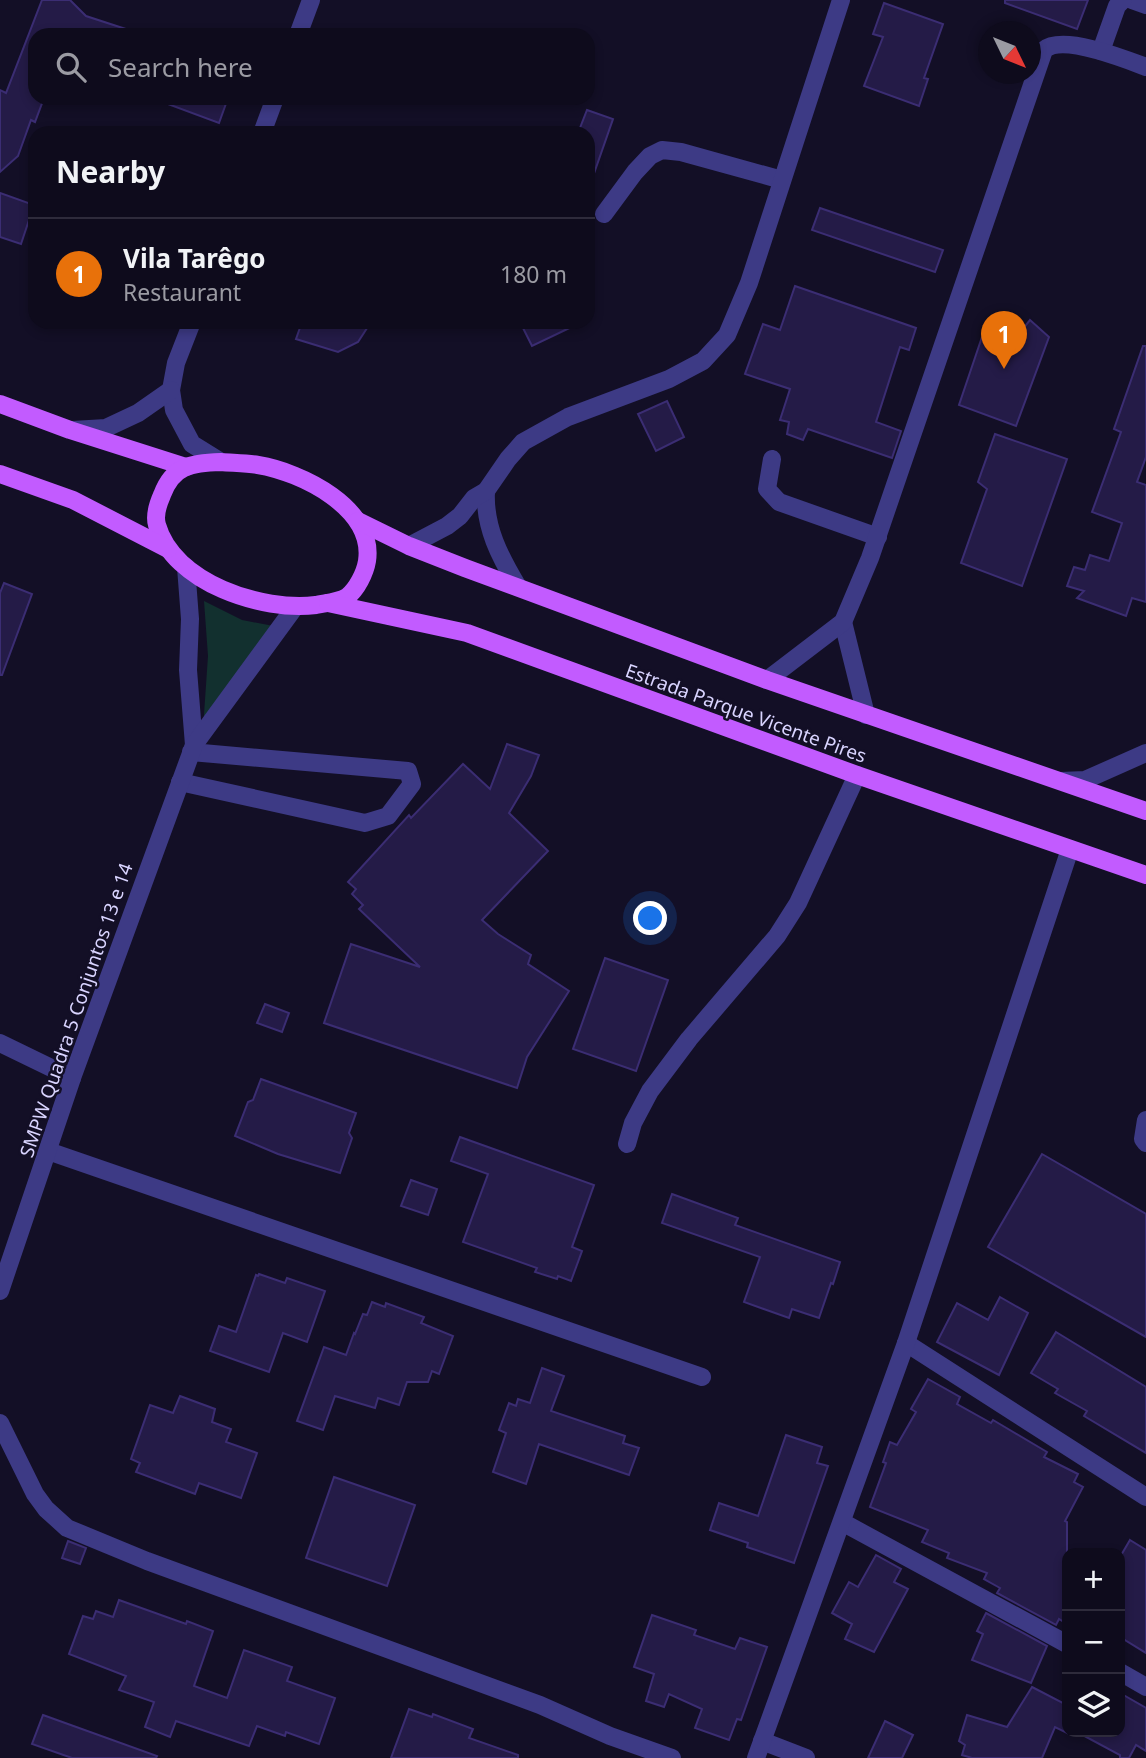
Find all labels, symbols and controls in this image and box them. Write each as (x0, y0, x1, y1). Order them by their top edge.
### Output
north arrow (978, 21, 1041, 84)
search box (28, 28, 595, 105)
icon: search (52, 48, 90, 86)
text: Search here (108, 49, 253, 85)
text: Nearby (56, 151, 165, 192)
text: Vila Tarêgo (123, 240, 266, 276)
text: 1 (72, 258, 86, 290)
text: 180 m (500, 258, 567, 290)
text: Restaurant (123, 276, 241, 308)
pin: 1 (981, 311, 1027, 369)
street label: Estrada Parque Vicente Pires (622, 657, 870, 769)
street label: SMPW Quadra 5 Conjuntos 13 e 14 (13, 859, 139, 1161)
your location (633, 901, 667, 935)
map controls (1062, 1548, 1125, 1737)
button: + (1062, 1548, 1125, 1611)
button: − (1062, 1611, 1125, 1674)
button: layers (1062, 1674, 1125, 1737)

